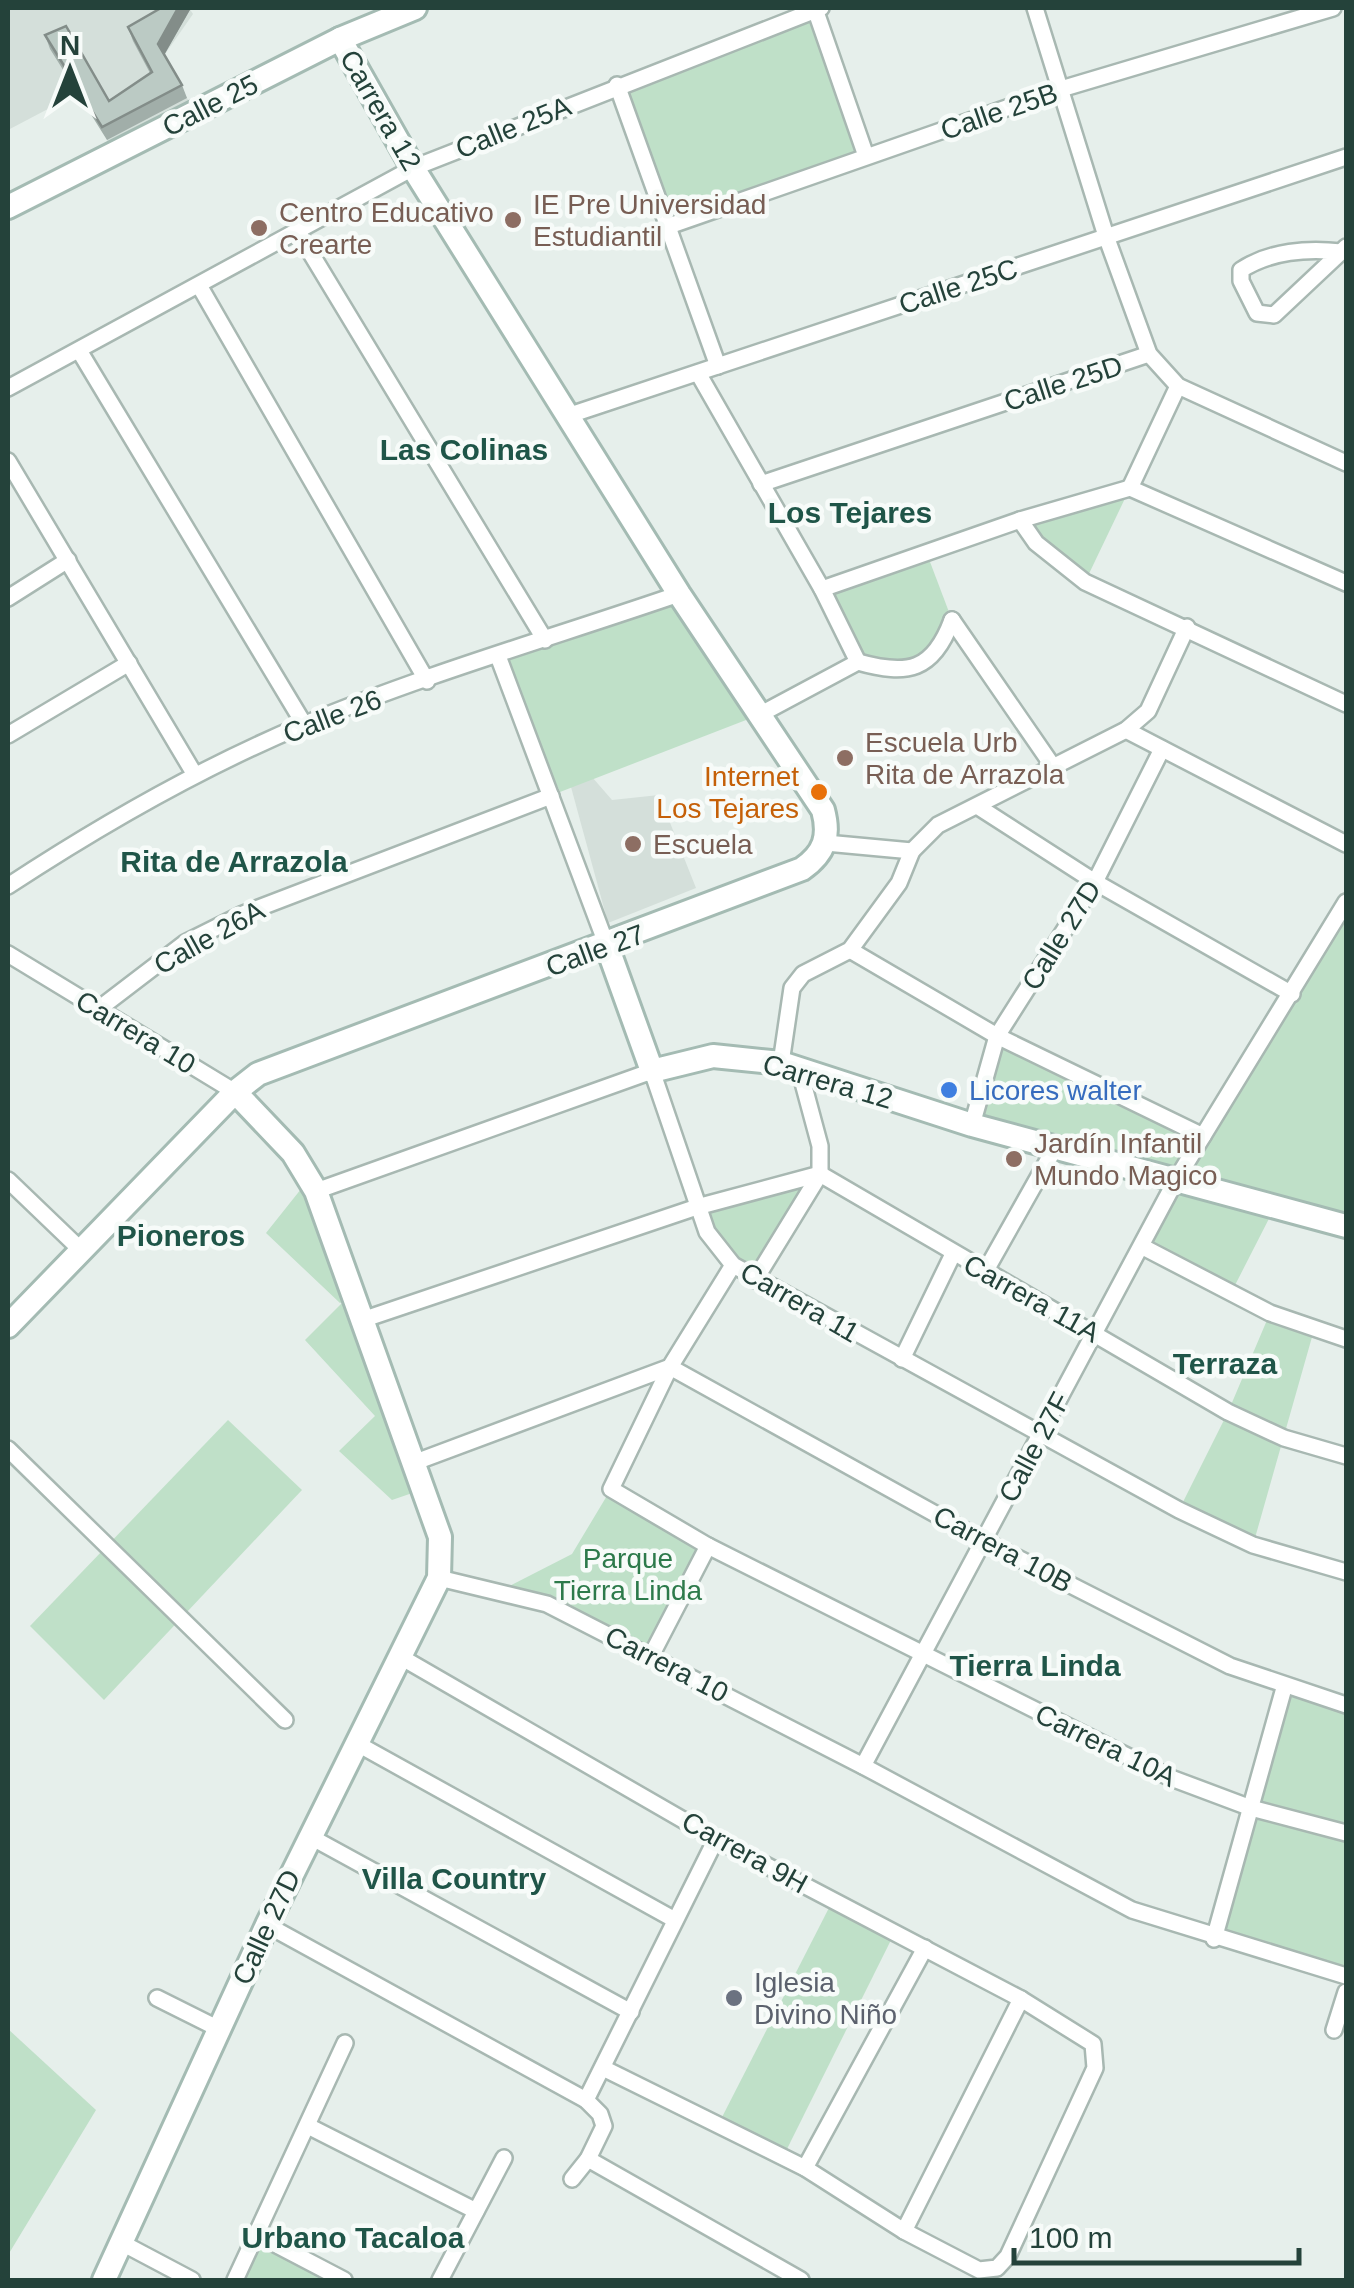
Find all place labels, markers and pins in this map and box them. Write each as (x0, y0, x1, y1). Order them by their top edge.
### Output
place label: IE Pre Universidad Estudiantil (533, 189, 766, 252)
place label: Centro Educativo Crearte (279, 197, 494, 260)
marker: IE Pre Universidad Estudiantil (502, 209, 524, 231)
marker: Centro Educativo Crearte (248, 217, 270, 239)
place label: Escuela Urb Rita de Arrazola (865, 727, 1065, 790)
marker: Escuela Urb Rita de Arrazola (834, 747, 856, 769)
place label: Internet Los Tejares (656, 761, 799, 824)
marker: Internet Los Tejares (808, 781, 830, 803)
place label: Escuela (653, 829, 753, 860)
marker: Escuela (622, 833, 644, 855)
place label: Licores walter (969, 1075, 1142, 1106)
marker: Licores walter (938, 1079, 960, 1101)
place label: Jardín Infantil Mundo Magico (1034, 1128, 1218, 1191)
marker: Jardín Infantil Mundo Magico (1003, 1148, 1025, 1170)
place label: Iglesia Divino Niño (754, 1967, 897, 2030)
marker: Iglesia Divino Niño (723, 1987, 745, 2009)

